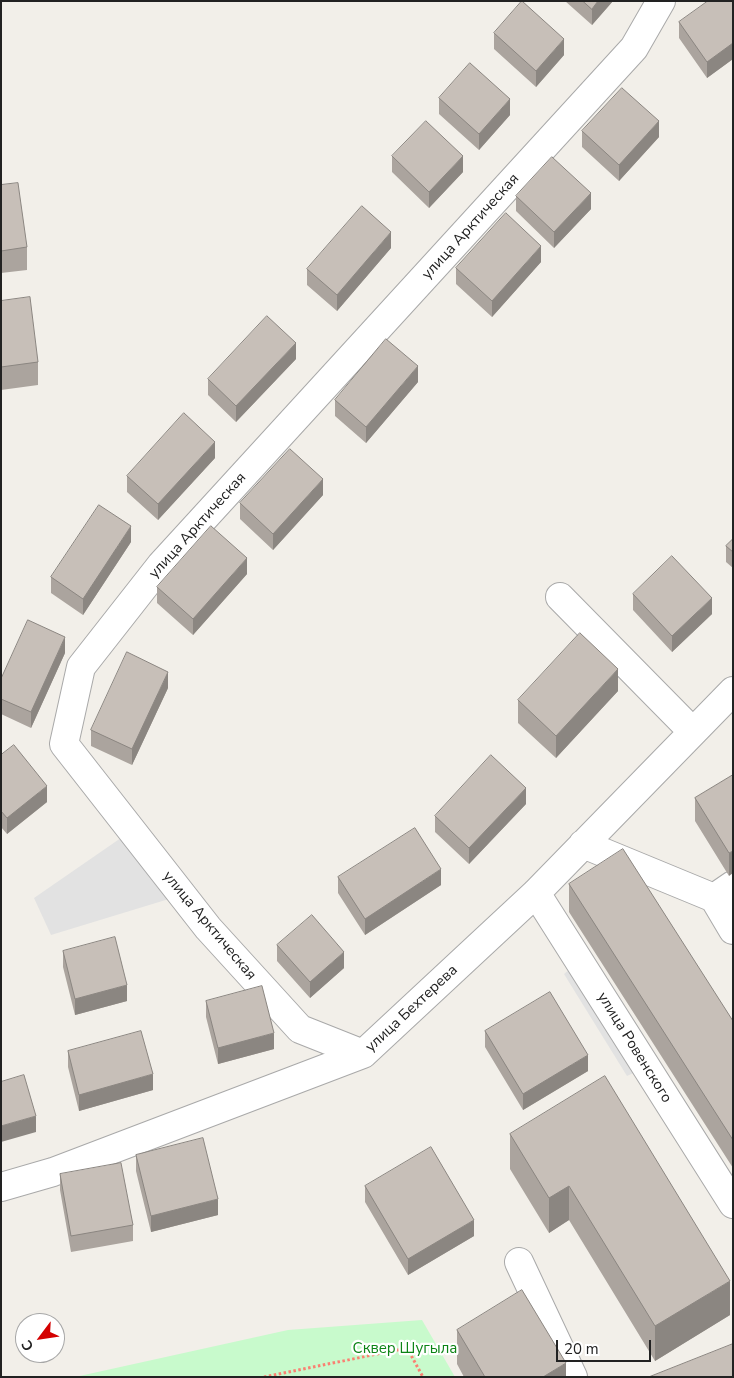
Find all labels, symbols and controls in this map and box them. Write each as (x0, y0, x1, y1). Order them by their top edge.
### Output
street label: улица Арктическая (419, 170, 523, 284)
street label: улица Арктическая (146, 469, 250, 583)
street label: улица Арктическая (158, 868, 260, 984)
street label: улица Бехтерева (362, 962, 462, 1056)
street label: улица Ровенского (593, 989, 675, 1107)
north arrow (15, 1313, 65, 1363)
scale bar (559, 1330, 654, 1362)
text: С (17, 1337, 38, 1354)
text: 20 m (564, 1339, 599, 1359)
park label: Сквер Шугыла (353, 1340, 457, 1358)

